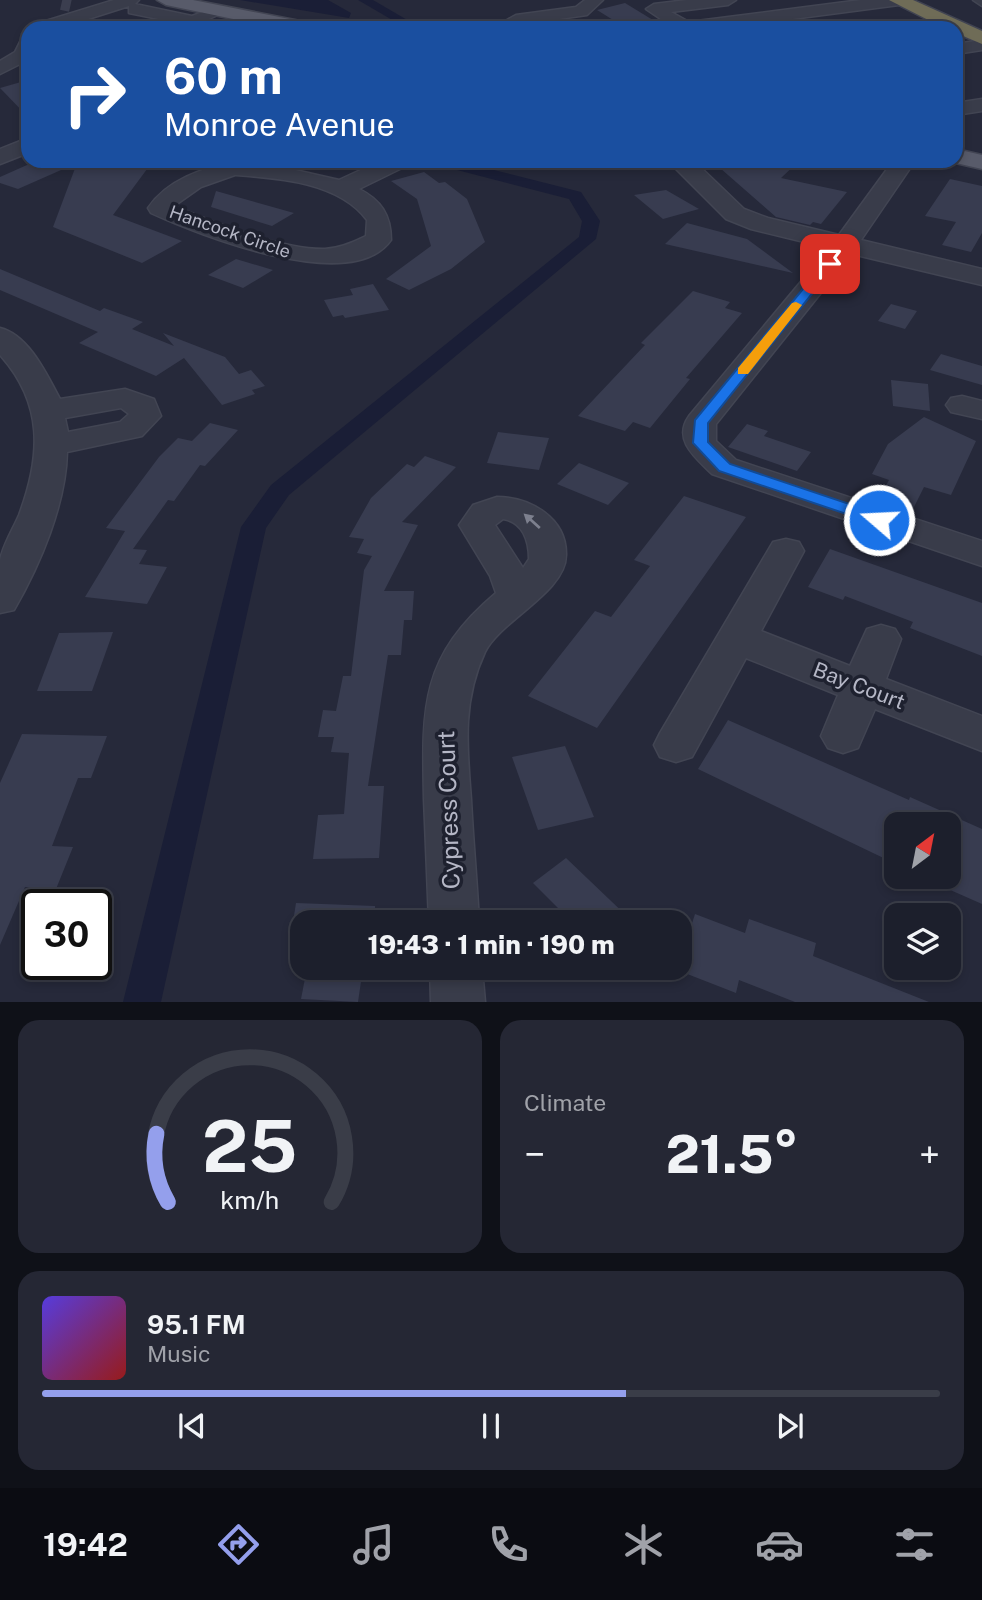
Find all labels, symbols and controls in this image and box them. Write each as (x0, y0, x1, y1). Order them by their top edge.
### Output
text: 60 m (164, 47, 283, 105)
icon: right (49, 49, 140, 140)
text: Monroe Avenue (164, 106, 395, 143)
street label: Hancock Circle (167, 201, 294, 262)
pin (800, 234, 860, 294)
icon: arrive (811, 245, 849, 283)
position arrow (842, 483, 916, 557)
one-way arrow (523, 513, 541, 529)
street label: Bay Court (810, 657, 909, 714)
street label: Cypress Court (431, 730, 465, 890)
north arrow (884, 812, 961, 889)
map controls (884, 812, 961, 980)
speed limit sign: 30 (21, 889, 112, 980)
button: layers (884, 903, 961, 980)
text: 19:43 · 1 min · 190 m (367, 929, 615, 960)
text: Climate (524, 1089, 606, 1116)
text: 25 (202, 1104, 298, 1189)
text: 21.5° (666, 1124, 798, 1185)
text: − (524, 1132, 545, 1177)
text: + (919, 1132, 940, 1177)
text: km/h (221, 1185, 279, 1215)
text: 95.1 FM (147, 1309, 246, 1340)
text: Music (147, 1340, 211, 1367)
icon: previous (173, 1407, 211, 1445)
icon: pause (472, 1407, 510, 1445)
icon: next (771, 1407, 809, 1445)
icon: directions (214, 1520, 263, 1569)
icon: music (349, 1520, 398, 1569)
icon: phone (484, 1520, 533, 1569)
icon: climate (619, 1520, 668, 1569)
icon: car (755, 1520, 804, 1569)
icon: filters (890, 1520, 939, 1569)
text: 19:42 (43, 1526, 128, 1563)

